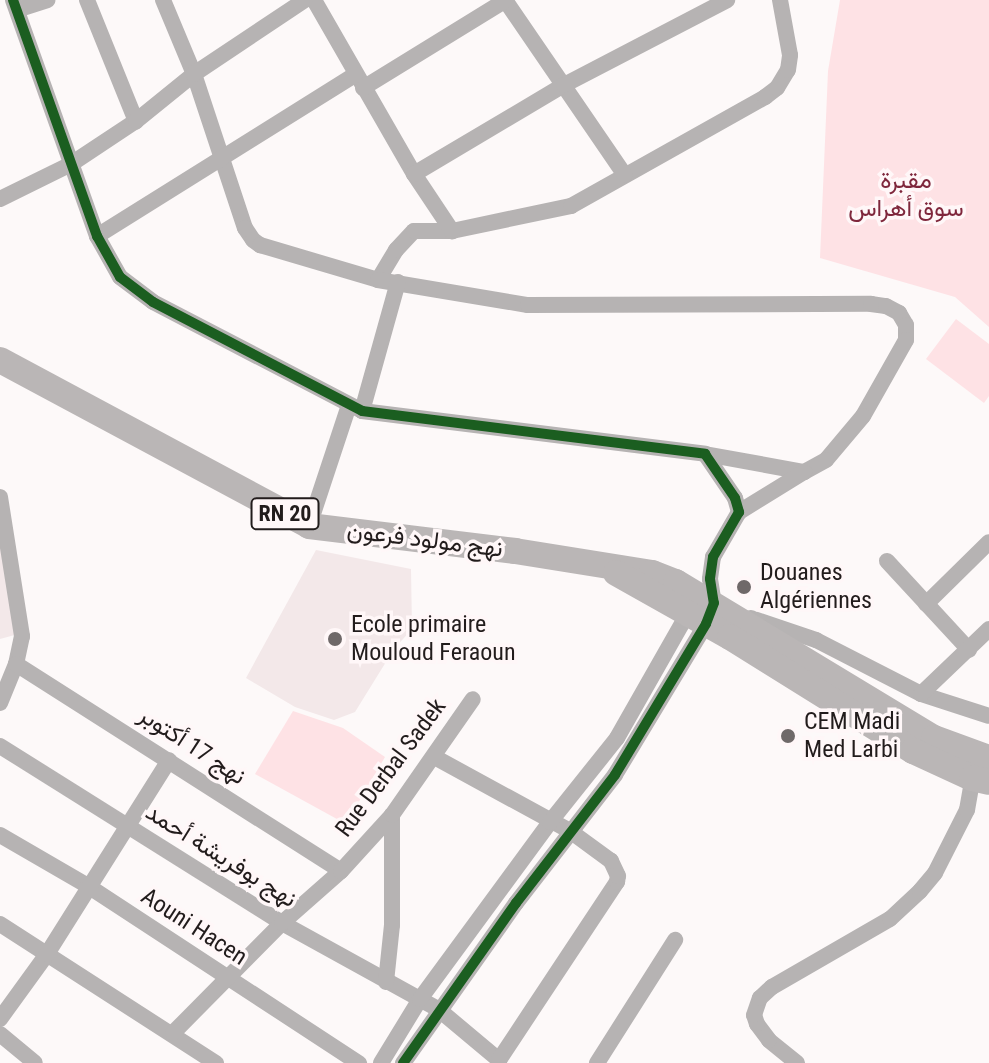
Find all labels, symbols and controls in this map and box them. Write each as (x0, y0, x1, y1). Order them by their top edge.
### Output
park label: مقبرة سوق أهراس (848, 167, 964, 223)
road number: RN 20 (249, 496, 321, 532)
street label: نهج مولود فرعون (345, 516, 505, 564)
place label: Douanes Algériennes (760, 559, 872, 615)
marker: Douanes Algériennes (735, 578, 753, 596)
place label: Ecole primaire Mouloud Feraoun (351, 611, 516, 667)
marker: Ecole primaire Mouloud Feraoun (326, 630, 344, 648)
street label: Rue Derbal Sadek (330, 693, 452, 843)
street label: نهج 17 أكتوبر (133, 701, 251, 791)
place label: CEM Madi Med Larbi (804, 708, 900, 764)
marker: CEM Madi Med Larbi (779, 727, 797, 745)
street label: نهج بوفريشة أحمد (140, 798, 302, 914)
street label: Aouni Hacen (136, 882, 252, 972)

